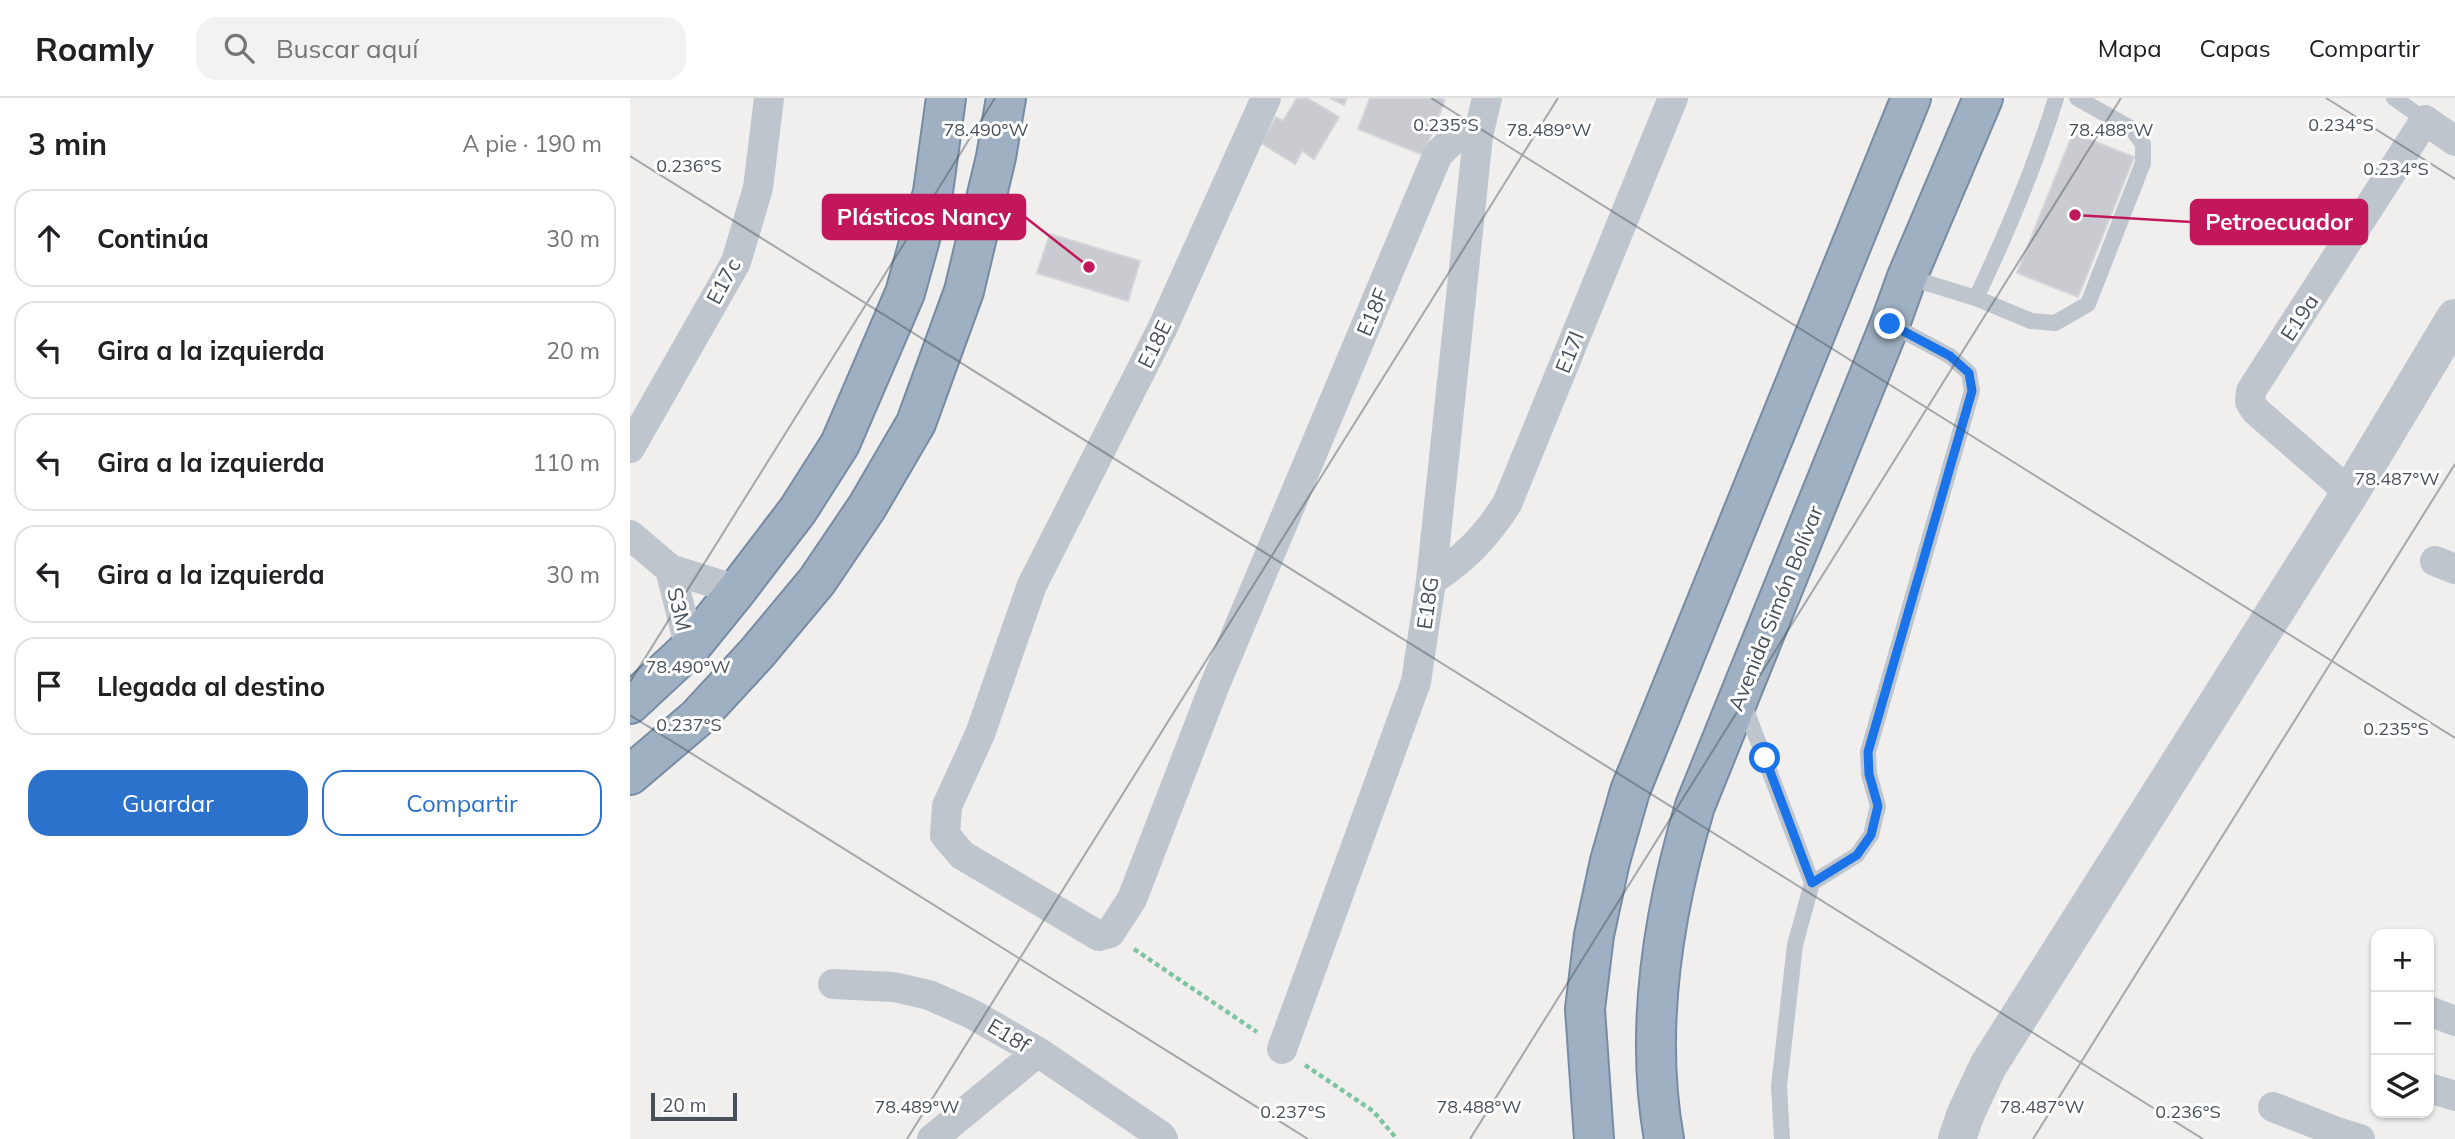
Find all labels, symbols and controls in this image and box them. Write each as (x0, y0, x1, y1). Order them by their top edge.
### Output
search box (196, 17, 686, 80)
text: Roamly (35, 28, 154, 69)
icon: search (220, 29, 258, 67)
text: Buscar aquí (276, 32, 419, 65)
text: Mapa (2098, 33, 2162, 63)
text: Capas (2200, 33, 2271, 63)
text: Compartir (2309, 33, 2420, 63)
text: 0.235°S (1413, 113, 1479, 136)
text: 0.234°S (2308, 113, 2374, 136)
text: 78.490°W (943, 118, 1029, 141)
text: 78.489°W (1506, 118, 1592, 141)
text: 78.488°W (2068, 118, 2154, 141)
text: 3 min (28, 125, 107, 163)
text: A pie · 190 m (462, 129, 602, 158)
text: 0.236°S (656, 154, 722, 177)
text: 0.234°S (2363, 157, 2429, 180)
callout: Plásticos Nancy (823, 195, 1025, 239)
callout: Petroecuador (2191, 200, 2367, 244)
text: Plásticos Nancy (837, 202, 1012, 231)
text: Petroecuador (2205, 207, 2353, 236)
icon: ahead (30, 219, 68, 257)
text: Continúa (97, 222, 209, 255)
text: 30 m (546, 224, 600, 253)
street label: E17c (700, 254, 746, 308)
street label: E18F (1350, 284, 1394, 340)
street label: E19a (2274, 289, 2324, 345)
route end (1874, 308, 1905, 339)
street label: E18E (1131, 316, 1177, 372)
street label: E17l (1549, 327, 1589, 377)
icon: left (30, 331, 68, 369)
text: Gira a la izquierda (97, 334, 325, 367)
text: 20 m (546, 336, 600, 365)
icon: left (30, 443, 68, 481)
text: Gira a la izquierda (97, 446, 325, 479)
text: 110 m (532, 448, 600, 477)
text: 78.487°W (2354, 467, 2440, 490)
street label: Avenida Simón Bolívar (1722, 501, 1828, 714)
icon: left (30, 555, 68, 593)
text: Gira a la izquierda (97, 558, 325, 591)
text: 30 m (546, 560, 600, 589)
street label: E18G (1410, 575, 1444, 631)
street label: S3M (662, 585, 698, 633)
text: 78.490°W (645, 655, 731, 678)
icon: arrive (30, 667, 68, 705)
text: Llegada al destino (97, 670, 325, 703)
text: 0.237°S (656, 713, 722, 736)
text: 0.235°S (2363, 717, 2429, 740)
route start (1749, 742, 1780, 773)
button: Guardar (28, 770, 308, 836)
button: Compartir (322, 770, 602, 836)
map controls (2371, 929, 2434, 1118)
button: + (2371, 929, 2434, 992)
button: − (2371, 992, 2434, 1055)
street label: E18f (983, 1012, 1036, 1058)
button: layers (2371, 1055, 2434, 1118)
scale bar (651, 1090, 737, 1122)
text: 20 m (662, 1093, 706, 1117)
text: 78.489°W (874, 1095, 960, 1118)
text: 78.488°W (1436, 1095, 1522, 1118)
text: 78.487°W (1999, 1095, 2085, 1118)
text: 0.237°S (1260, 1100, 1326, 1123)
text: 0.236°S (2155, 1100, 2221, 1123)

